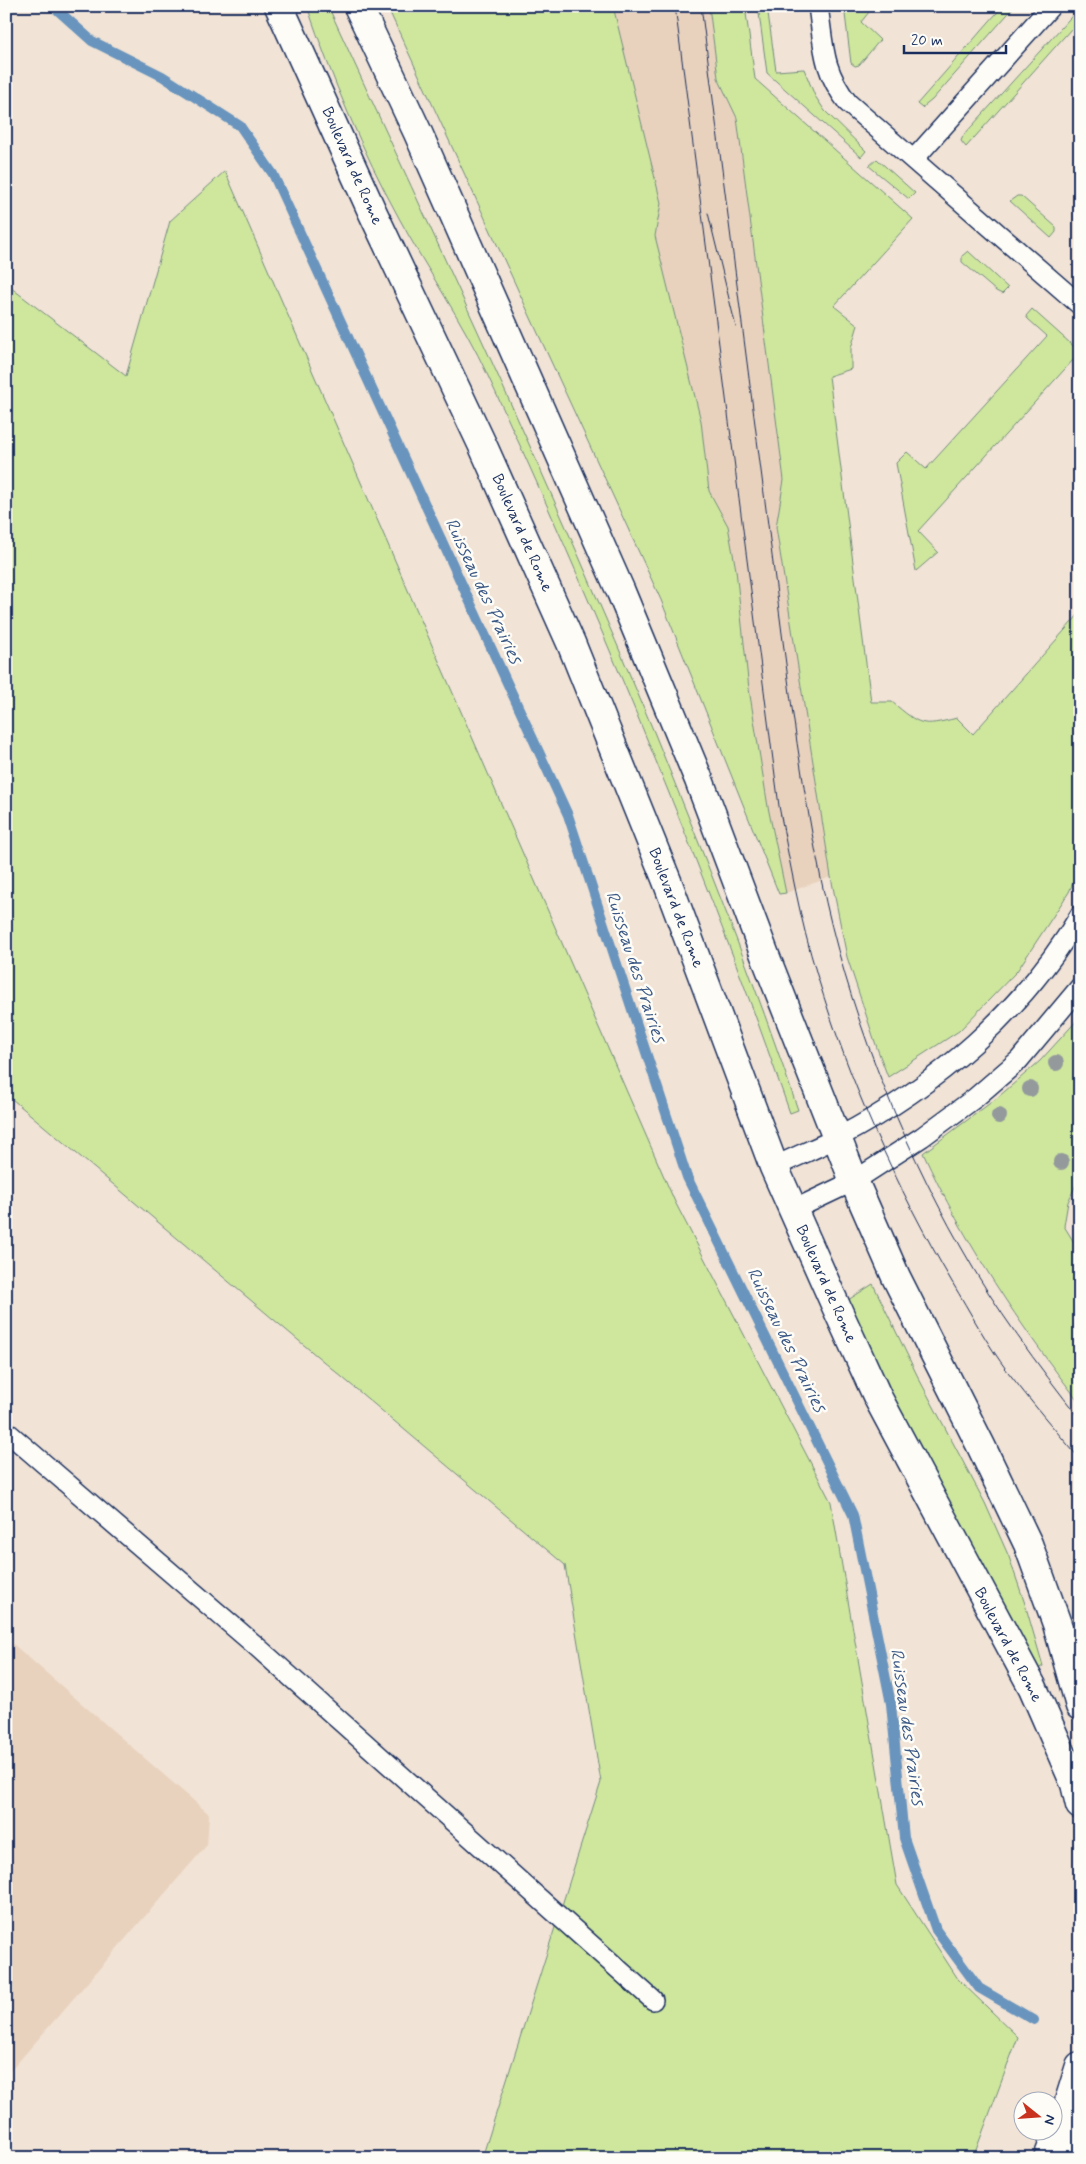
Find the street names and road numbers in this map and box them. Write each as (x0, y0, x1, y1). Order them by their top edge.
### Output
street label: Boulevard de Rome (317, 104, 388, 229)
street label: Boulevard de Rome (487, 471, 558, 596)
street label: Boulevard de Rome (643, 845, 709, 971)
street label: Boulevard de Rome (791, 1222, 862, 1347)
street label: Boulevard de Rome (969, 1584, 1047, 1706)

